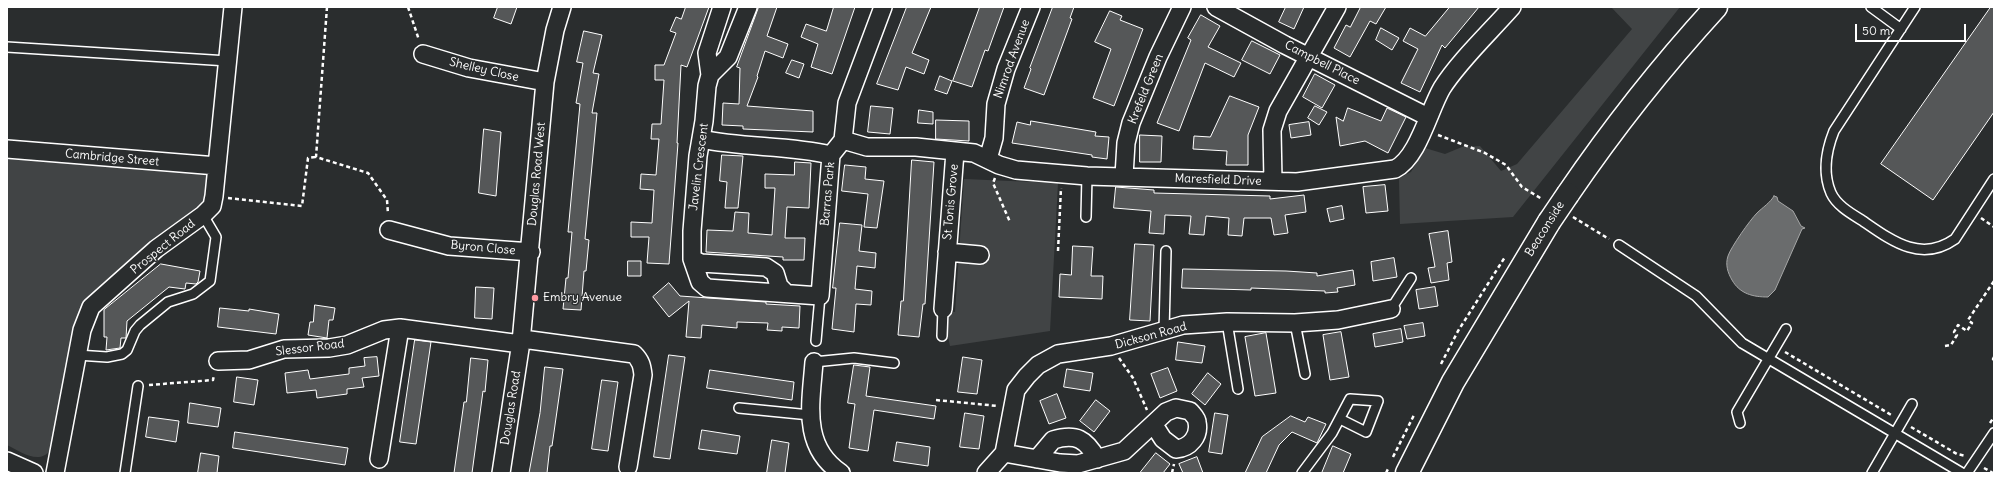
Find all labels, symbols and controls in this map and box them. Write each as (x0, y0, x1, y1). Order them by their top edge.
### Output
scale bar (1857, 16, 1968, 42)
street label: Nimrod Avenue (991, 17, 1033, 101)
text: 50 m (1862, 23, 1890, 38)
street label: Campbell Place (1282, 38, 1362, 88)
street label: Krefeld Green (1125, 52, 1167, 126)
street label: Shelley Close (448, 55, 520, 85)
street label: Douglas Road West (525, 121, 549, 227)
street label: Javelin Crescent (686, 122, 712, 212)
street label: Cambridge Street (64, 147, 160, 169)
street label: Barras Park (818, 161, 838, 227)
street label: St Tonis Grove (941, 163, 961, 241)
street label: Maresfield Drive (1174, 171, 1262, 189)
street label: Beaconside (1522, 199, 1568, 259)
street label: Prospect Road (128, 217, 198, 277)
street label: Byron Close (450, 238, 516, 258)
place label: Embry Avenue (543, 291, 622, 305)
marker: Embry Avenue (530, 293, 540, 303)
street label: Dickson Road (1114, 320, 1188, 352)
street label: Slessor Road (275, 337, 345, 359)
street label: Douglas Road (498, 370, 524, 446)

